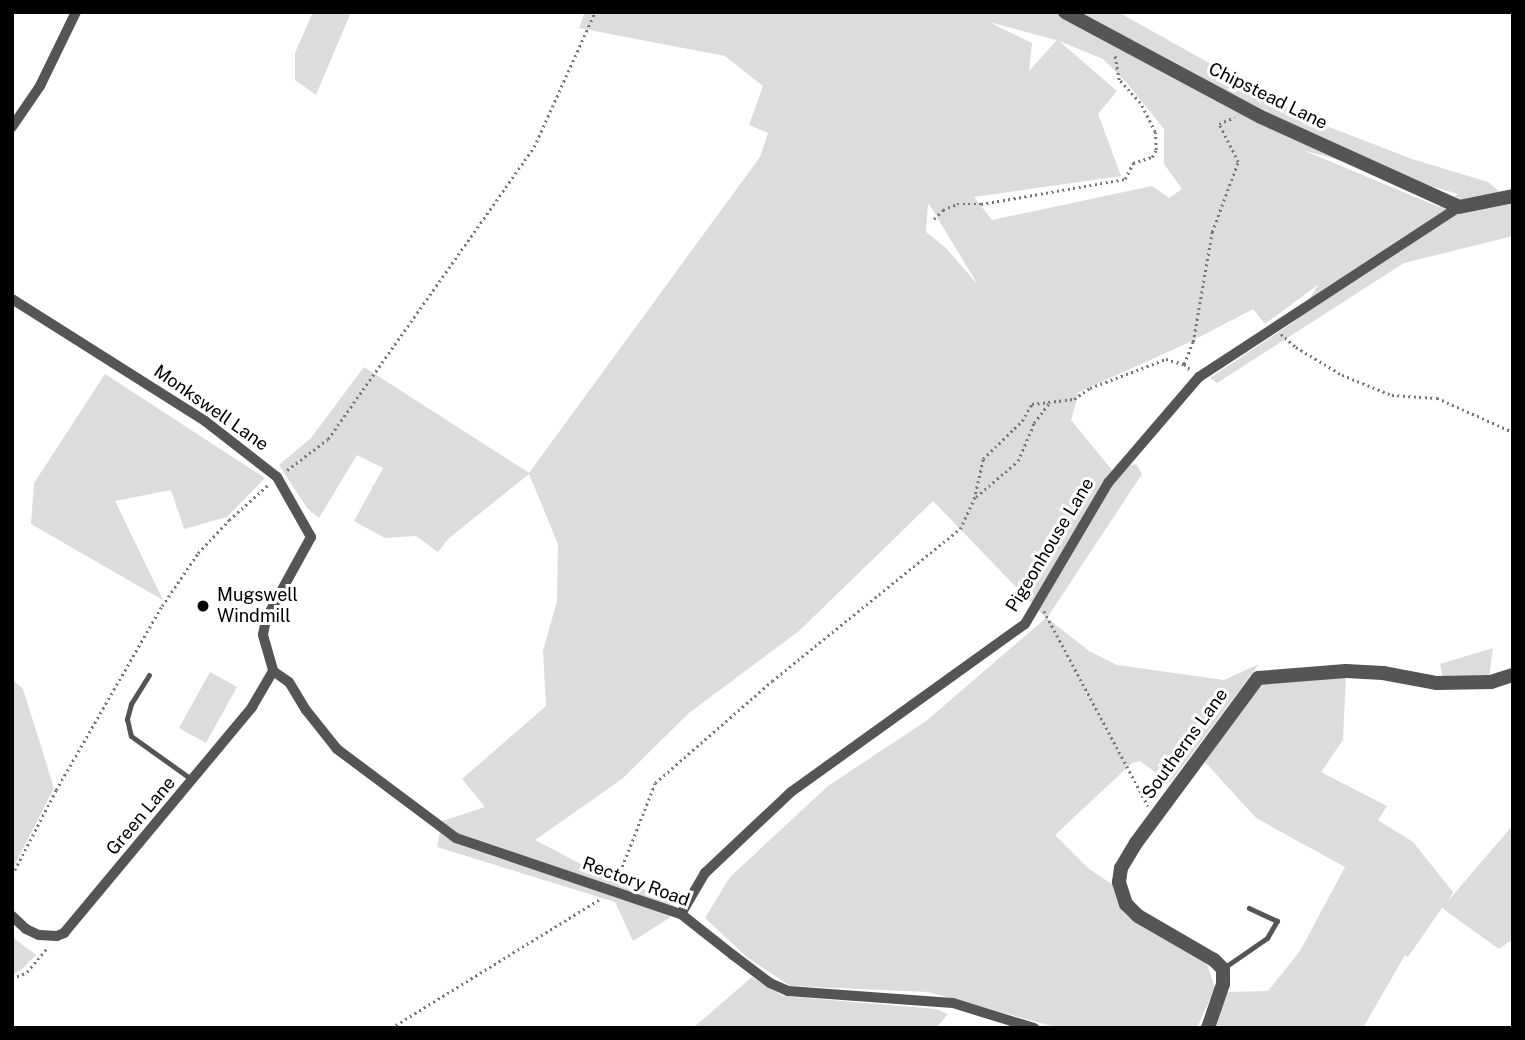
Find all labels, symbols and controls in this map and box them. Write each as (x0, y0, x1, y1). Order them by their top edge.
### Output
street label: Chipstead Lane (1205, 58, 1331, 134)
street label: Monkswell Lane (149, 360, 273, 456)
street label: Pigeonhouse Lane (1001, 474, 1099, 616)
place label: Mugswell Windmill (217, 585, 298, 628)
marker: Mugswell Windmill (195, 598, 211, 614)
street label: Southerns Lane (1138, 684, 1232, 804)
street label: Green Lane (102, 772, 180, 860)
street label: Rectory Road (580, 853, 692, 911)

